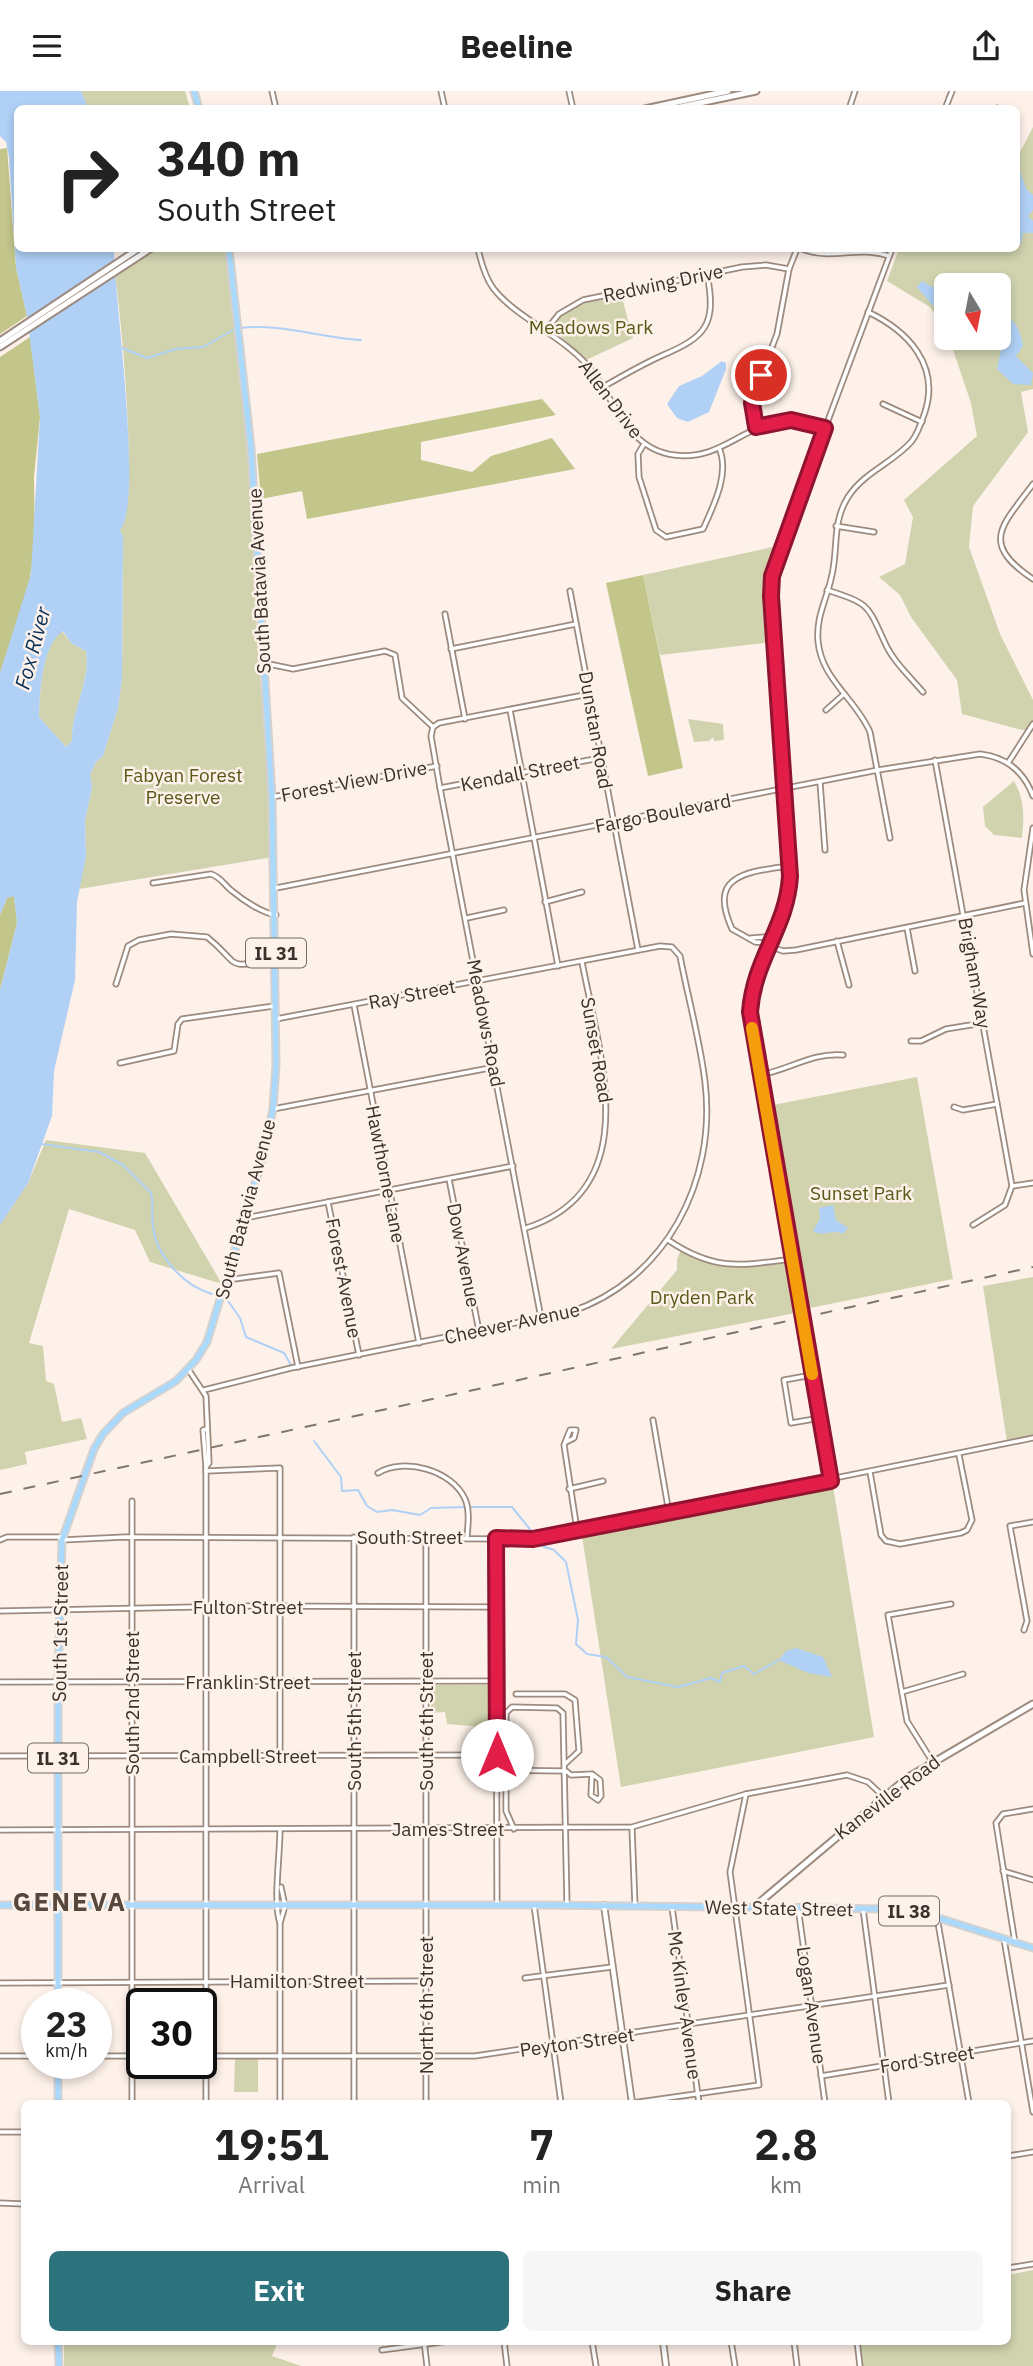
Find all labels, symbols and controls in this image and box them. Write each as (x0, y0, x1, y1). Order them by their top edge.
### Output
text: Beeline (460, 25, 573, 67)
icon: menu (28, 27, 66, 65)
icon: share (967, 27, 1005, 65)
text: 340 m (157, 126, 301, 189)
icon: right (42, 133, 133, 224)
text: South Street (157, 188, 336, 230)
street label: Redwing Drive (601, 259, 725, 307)
north arrow (934, 273, 1012, 350)
map controls (934, 273, 1011, 350)
park label: Meadows Park (529, 315, 653, 339)
pin (731, 345, 791, 405)
street label: Allen Drive (574, 355, 648, 443)
icon: arrive (742, 356, 780, 394)
street label: South Batavia Avenue (242, 488, 276, 674)
water label: Fox River (8, 602, 57, 692)
street label: Dunstan Road (574, 669, 618, 791)
street label: Kendall Street (458, 750, 582, 796)
street label: Forest View Drive (279, 755, 429, 807)
park label: Fabyan Forest Preserve (123, 763, 243, 809)
street label: Fargo Boulevard (593, 788, 733, 838)
street label: Brigham Way (953, 916, 997, 1031)
road number: IL 31 (246, 939, 306, 967)
street label: Meadows Road (462, 957, 510, 1089)
street label: Ray Street (366, 974, 458, 1014)
street label: Sunset Road (576, 995, 618, 1105)
street label: Hawthorne Lane (361, 1103, 411, 1245)
street label: South Batavia Avenue (209, 1116, 281, 1302)
park label: Sunset Park (810, 1181, 912, 1205)
street label: Dow Avenue (442, 1201, 486, 1309)
street label: Forest Avenue (321, 1216, 367, 1340)
park label: Dryden Park (650, 1285, 754, 1309)
street label: Cheever Avenue (442, 1297, 582, 1349)
street label: South Street (357, 1525, 463, 1549)
street label: South 1st Street (47, 1564, 73, 1702)
street label: Fulton Street (193, 1595, 303, 1619)
street label: South 2nd Street (120, 1631, 144, 1775)
street label: South 5th Street (342, 1651, 366, 1791)
street label: South 6th Street (414, 1651, 438, 1791)
street label: Franklin Street (185, 1670, 311, 1694)
position arrow (460, 1718, 534, 1792)
road number: IL 31 (28, 1743, 88, 1773)
street label: Campbell Street (179, 1744, 317, 1768)
street label: Kaneville Road (829, 1750, 945, 1844)
street label: James Street (392, 1817, 504, 1841)
district label: GENEVA (13, 1884, 127, 1918)
street label: West State Street (704, 1895, 854, 1921)
road number: IL 38 (879, 1897, 939, 1925)
street label: Mc Kinley Avenue (663, 1929, 707, 2081)
street label: North 6th Street (414, 1936, 438, 2074)
street label: Logan Avenue (792, 1945, 832, 2065)
street label: Hamilton Street (230, 1969, 364, 1993)
speed limit sign: 30 (126, 1988, 217, 2079)
text: 23 (45, 2001, 88, 2047)
street label: Peyton Street (518, 2022, 636, 2062)
text: km/h (45, 2039, 88, 2062)
street label: Ford Street (878, 2040, 976, 2078)
text: 19:51 (214, 2117, 329, 2172)
text: 7 (529, 2117, 554, 2172)
text: 2.8 (754, 2117, 818, 2172)
text: Arrival (238, 2169, 305, 2199)
text: min (522, 2169, 561, 2199)
text: km (770, 2169, 802, 2199)
button: Exit (49, 2251, 509, 2331)
button: Share (523, 2251, 983, 2331)

